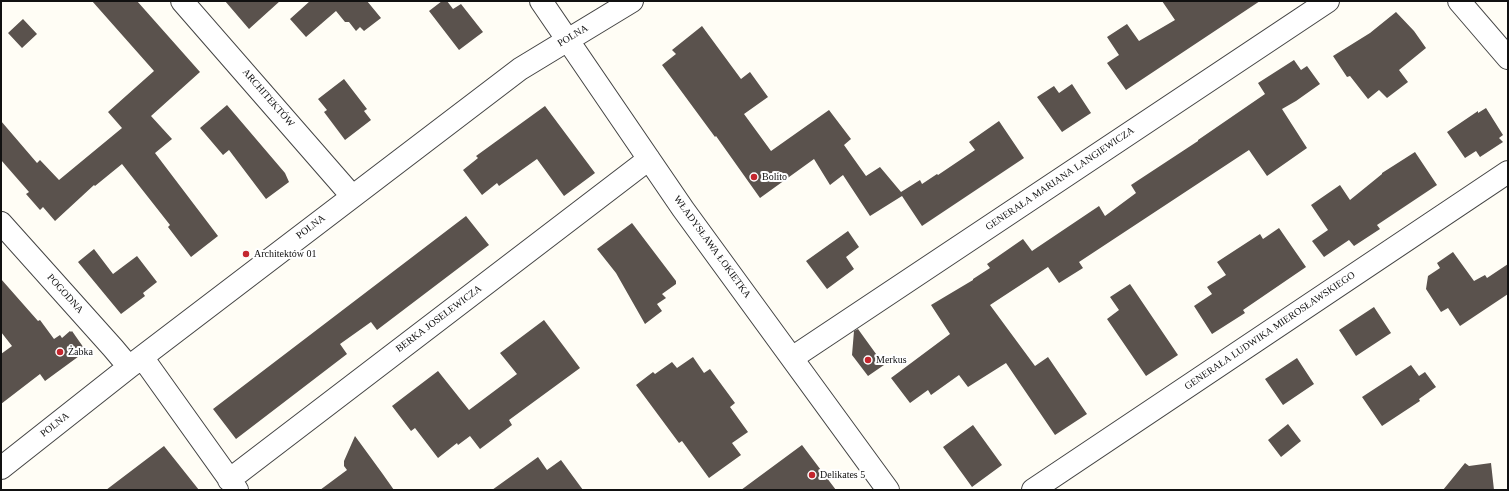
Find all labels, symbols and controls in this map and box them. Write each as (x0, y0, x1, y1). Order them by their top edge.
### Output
street label: POLNA (556, 22, 590, 50)
street label: ARCHITEKTÓW (239, 66, 297, 130)
street label: GENERAŁA MARIANA LANGIEWICZA (983, 125, 1137, 233)
place label: Bolito (762, 171, 787, 183)
marker: Bolito (749, 172, 759, 182)
street label: WŁADYSŁAWA ŁOKIETKA (671, 193, 753, 301)
street label: POLNA (294, 212, 328, 242)
place label: Architektów 01 (254, 248, 316, 260)
marker: Architektów 01 (241, 249, 251, 259)
street label: GENERAŁA LUDWIKA MIEROSŁAWSKIEGO (1182, 269, 1358, 393)
street label: POGODNA (44, 272, 86, 316)
street label: BERKA JOSELEWICZA (394, 283, 484, 355)
place label: Żabka (68, 346, 93, 358)
marker: Żabka (55, 347, 65, 357)
place label: Merkus (876, 354, 907, 366)
marker: Merkus (863, 355, 873, 365)
street label: POLNA (38, 410, 72, 440)
place label: Delikates 5 (820, 469, 865, 481)
marker: Delikates 5 (807, 470, 817, 480)

